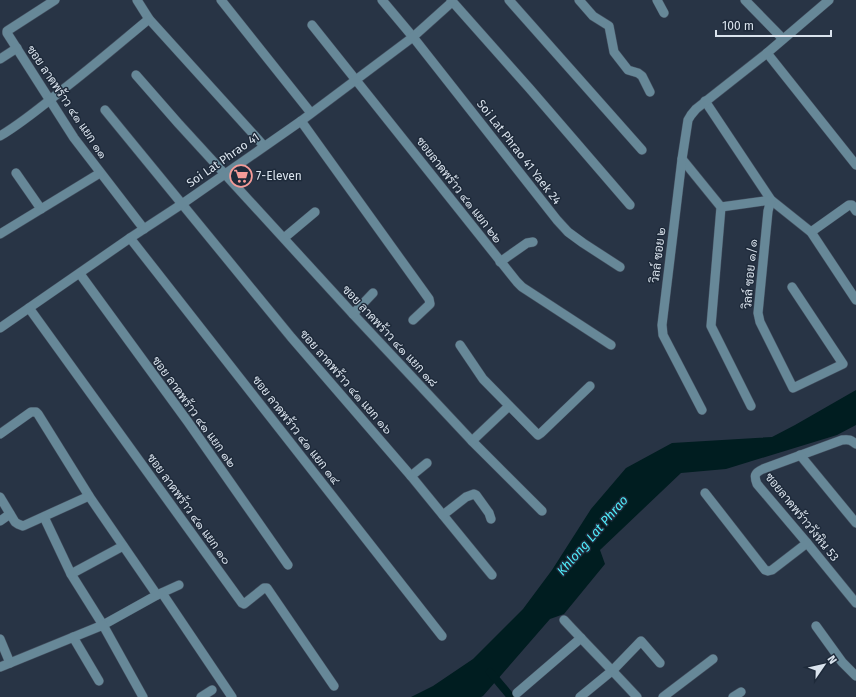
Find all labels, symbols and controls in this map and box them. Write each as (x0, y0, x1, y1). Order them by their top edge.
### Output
scale bar (716, 12, 831, 38)
text: 100 m (722, 19, 754, 33)
street label: ซอย ลาดพร้าว ๔๑ แยก ๑๑ (24, 43, 110, 161)
street label: Soi Lat Phrao 41 Yaek 24 (474, 97, 565, 208)
street label: Soi Lat Phrao 41 (184, 130, 262, 190)
street label: ซอยลาดพร้าว ๔๑ แยก ๒๒ (413, 134, 505, 246)
supermarket icon: 7-Eleven (228, 163, 254, 189)
place label: 7-Eleven (256, 169, 302, 183)
street label: วิลล์ ซอย ๒ (647, 226, 668, 285)
street label: วิลล์ ซอย ๑/๑ (739, 238, 760, 311)
street label: ซอย ลาดพร้าว ๔๑ แยก ๑๘ (339, 282, 441, 390)
street label: ซอย ลาดพร้าว ๔๑ แยก ๑๖ (297, 327, 395, 437)
street label: ซอย ลาดพร้าว ๔๑ แยก ๑๒ (149, 354, 239, 470)
street label: ซอย ลาดพร้าว ๔๑ แยก ๑๔ (249, 373, 343, 488)
street label: ซอย ลาดพร้าว ๔๑ แยก ๑๐ (144, 451, 234, 567)
street label: ซอยลาดพร้าววังหิน 53 (762, 470, 842, 564)
water label: Khlong Lat Phrao (554, 492, 631, 578)
north arrow (804, 645, 844, 685)
text: N (824, 653, 839, 666)

